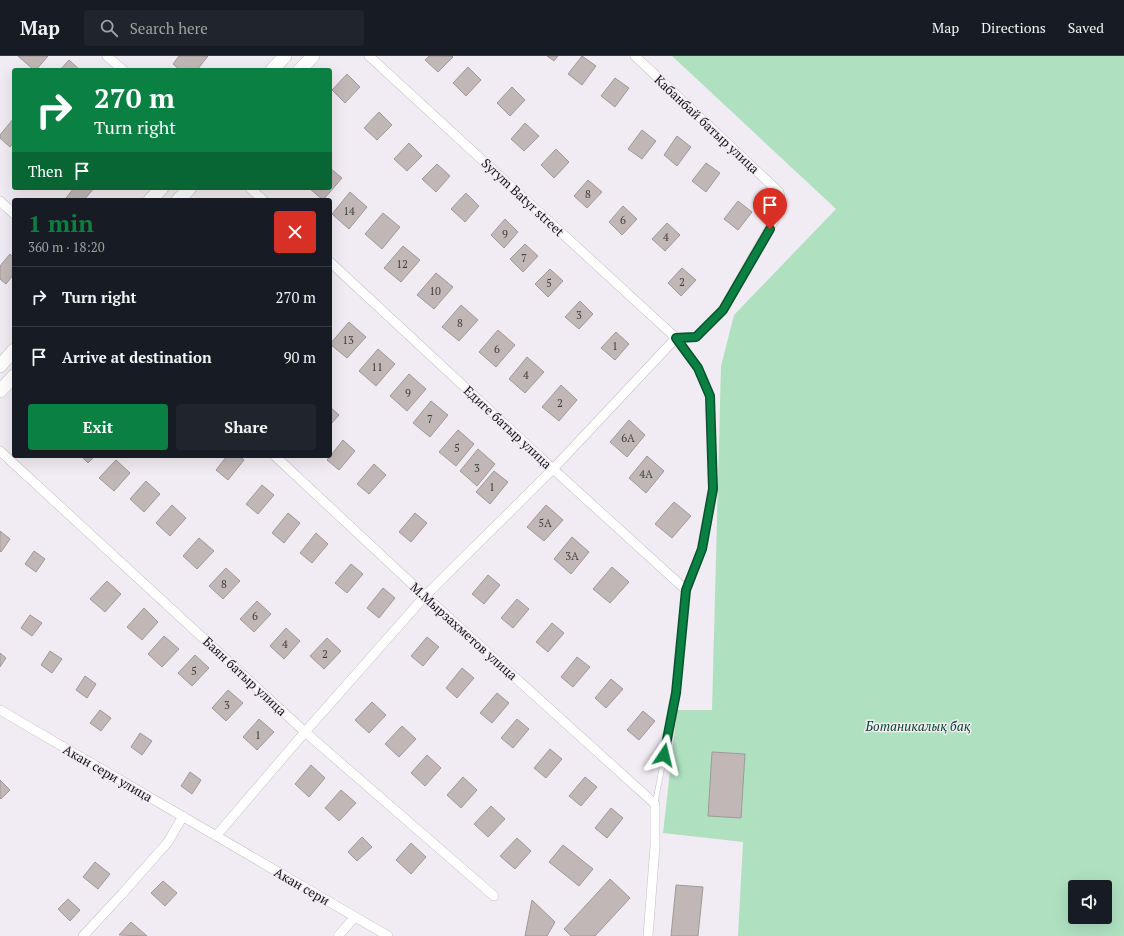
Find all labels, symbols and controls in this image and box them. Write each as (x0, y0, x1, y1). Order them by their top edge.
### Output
search box (84, 10, 364, 46)
text: Map (20, 15, 60, 40)
icon: search (98, 17, 120, 39)
text: Search here (130, 18, 208, 38)
text: Map (932, 18, 959, 37)
text: Directions (981, 18, 1046, 37)
text: Saved (1068, 18, 1104, 37)
street label: Кабанбай батыр улица (651, 71, 764, 178)
text: 270 m (94, 79, 175, 116)
icon: right (28, 84, 80, 136)
text: Turn right (94, 115, 176, 139)
street label: Syrym Batyr street (478, 154, 568, 240)
icon: arrive (71, 160, 93, 182)
text: Then (28, 161, 63, 181)
house number: 8 (585, 187, 591, 201)
pin (753, 188, 787, 229)
icon: arrive (759, 194, 781, 216)
house number: 14 (343, 204, 355, 218)
text: 1 min (28, 207, 94, 239)
button: close (274, 211, 316, 253)
house number: 6 (620, 213, 626, 227)
house number: 9 (502, 227, 508, 241)
house number: 4 (663, 230, 669, 244)
text: 360 m · 18:20 (28, 238, 105, 256)
house number: 7 (521, 251, 527, 265)
house number: 12 (396, 257, 408, 271)
house number: 2 (679, 275, 685, 289)
house number: 5 (546, 276, 552, 290)
house number: 10 (429, 284, 441, 298)
icon: right (28, 286, 50, 308)
text: Turn right (62, 287, 137, 307)
text: 270 m (275, 287, 316, 307)
house number: 3 (576, 308, 582, 322)
house number: 8 (457, 316, 463, 330)
house number: 13 (342, 333, 354, 347)
house number: 1 (612, 339, 618, 353)
house number: 6 (494, 342, 500, 356)
icon: arrive (28, 346, 50, 368)
text: Arrive at destination (62, 347, 212, 367)
text: 90 m (283, 347, 316, 367)
house number: 11 (371, 360, 383, 374)
house number: 4 (523, 368, 529, 382)
street label: Едиге батыр улица (460, 381, 556, 473)
house number: 9 (405, 386, 411, 400)
house number: 2 (557, 396, 563, 410)
button: Exit (28, 404, 168, 450)
button: Share (176, 404, 316, 450)
house number: 7 (427, 412, 433, 426)
house number: 6А (621, 431, 635, 445)
house number: 5 (454, 441, 460, 455)
house number: 3 (474, 461, 480, 475)
house number: 4А (639, 467, 653, 481)
house number: 1 (489, 480, 495, 494)
house number: 5А (538, 516, 552, 530)
house number: 3А (565, 549, 579, 563)
house number: 8 (221, 577, 227, 591)
street label: М.Мырзахметов улица (407, 578, 522, 684)
house number: 6 (252, 609, 258, 623)
street label: Баян батыр улица (199, 632, 291, 720)
house number: 4 (282, 637, 288, 651)
house number: 2 (322, 647, 328, 661)
house number: 5 (191, 664, 197, 678)
house number: 3 (224, 698, 230, 712)
park label: Ботаникалық бақ (864, 717, 971, 735)
house number: 1 (255, 728, 261, 742)
position arrow (643, 734, 685, 776)
street label: Акан сери улица (60, 740, 156, 806)
street label: Акан сери (271, 863, 333, 909)
map controls (1068, 880, 1112, 924)
button: sound (1068, 880, 1112, 924)

